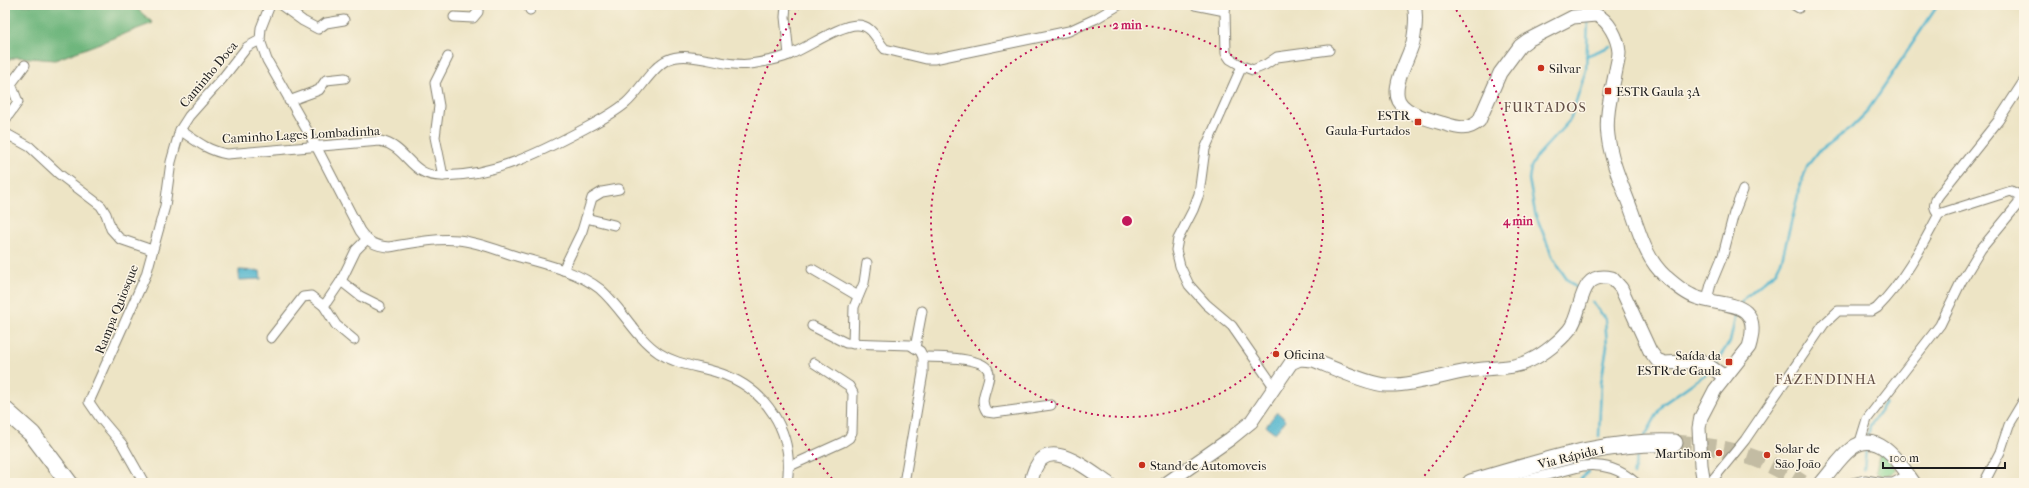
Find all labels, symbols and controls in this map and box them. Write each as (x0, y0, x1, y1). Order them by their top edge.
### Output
text: 2 min (1112, 18, 1143, 32)
street label: Caminho Doca (176, 37, 241, 110)
place label: Silvar (1549, 61, 1581, 76)
marker: Silvar (1536, 63, 1546, 73)
place label: ESTR Gaula 3A (1616, 84, 1701, 99)
marker: ESTR Gaula 3A (1603, 86, 1613, 96)
district label: FURTADOS (1503, 99, 1587, 116)
place label: ESTR Gaula-Furtados (1325, 108, 1411, 138)
marker: ESTR Gaula-Furtados (1413, 117, 1423, 127)
street label: Caminho Lages Lombadinha (222, 123, 381, 146)
centre of rings (1120, 214, 1134, 228)
text: 4 min (1502, 214, 1534, 229)
street label: Rampa Quiosque (92, 262, 141, 356)
place label: Oficina (1284, 347, 1326, 362)
place label: Saída da ESTR de Gaula (1637, 348, 1722, 378)
marker: Oficina (1271, 349, 1281, 359)
marker: Saída da ESTR de Gaula (1724, 357, 1734, 367)
district label: FAZENDINHA (1775, 371, 1877, 388)
street label: Via Rápida 1 (1535, 441, 1606, 472)
place label: Solar de São João (1775, 441, 1821, 471)
scale bar (1883, 444, 2005, 470)
place label: Martibom (1655, 446, 1711, 461)
marker: Martibom (1714, 448, 1724, 458)
marker: Solar de São João (1762, 450, 1772, 460)
text: 100 m (1889, 451, 1919, 465)
place label: Stand de Automoveis (1150, 458, 1266, 473)
marker: Stand de Automoveis (1137, 460, 1147, 470)

